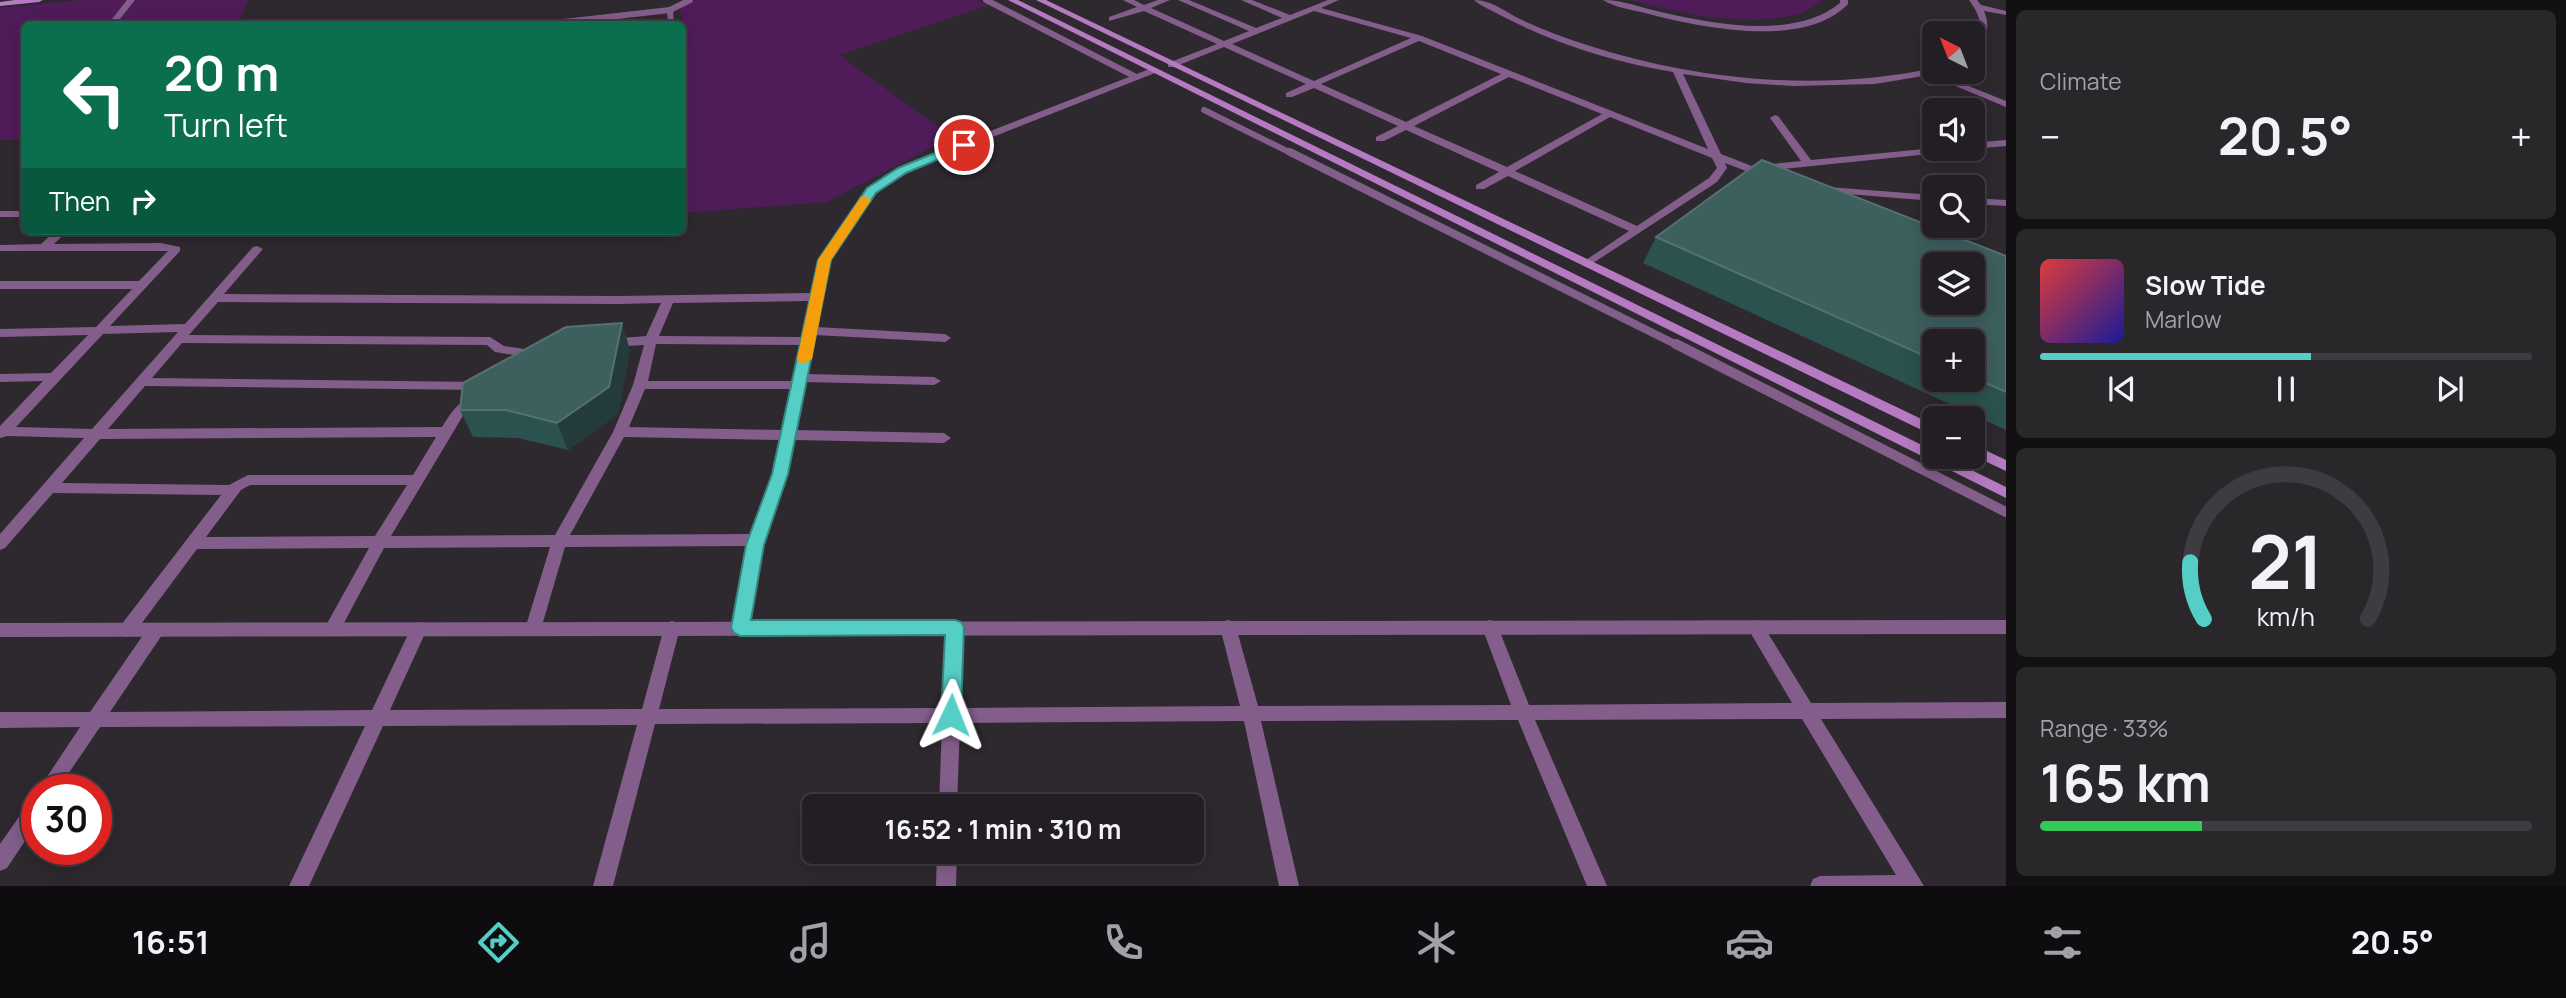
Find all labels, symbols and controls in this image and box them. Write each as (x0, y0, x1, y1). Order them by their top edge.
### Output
north arrow (1922, 21, 1984, 84)
map controls (1922, 21, 1985, 469)
text: 20 m (164, 39, 279, 106)
icon: left (49, 49, 140, 140)
text: Climate (2040, 65, 2122, 97)
button: sound (1922, 98, 1985, 161)
text: 20.5° (2218, 100, 2353, 171)
text: Turn left (164, 103, 288, 147)
text: − (2040, 110, 2061, 162)
text: + (2510, 110, 2532, 162)
pin (934, 115, 994, 175)
icon: arrive (945, 126, 983, 164)
button: search (1922, 175, 1985, 238)
icon: right (124, 182, 162, 220)
text: Then (49, 183, 110, 219)
button: layers (1922, 252, 1985, 315)
text: Slow Tide (2145, 267, 2266, 303)
text: Marlow (2145, 303, 2222, 335)
button: + (1922, 329, 1985, 392)
icon: previous (2103, 370, 2141, 408)
icon: pause (2267, 370, 2305, 408)
icon: next (2431, 370, 2469, 408)
button: − (1922, 406, 1985, 469)
text: 21 (2248, 511, 2324, 611)
text: km/h (2257, 598, 2315, 633)
position arrow (914, 678, 988, 752)
text: Range · 33% (2040, 712, 2169, 744)
text: 165 km (2040, 747, 2211, 818)
speed limit sign: 30 (21, 774, 112, 865)
text: 16:52 · 1 min · 310 m (885, 811, 1121, 847)
icon: directions (474, 918, 523, 967)
icon: music (786, 918, 835, 967)
icon: phone (1099, 918, 1148, 967)
icon: climate (1412, 918, 1461, 967)
icon: car (1725, 918, 1774, 967)
icon: filters (2038, 918, 2087, 967)
text: 16:51 (132, 920, 210, 964)
text: 20.5° (2351, 920, 2434, 964)

